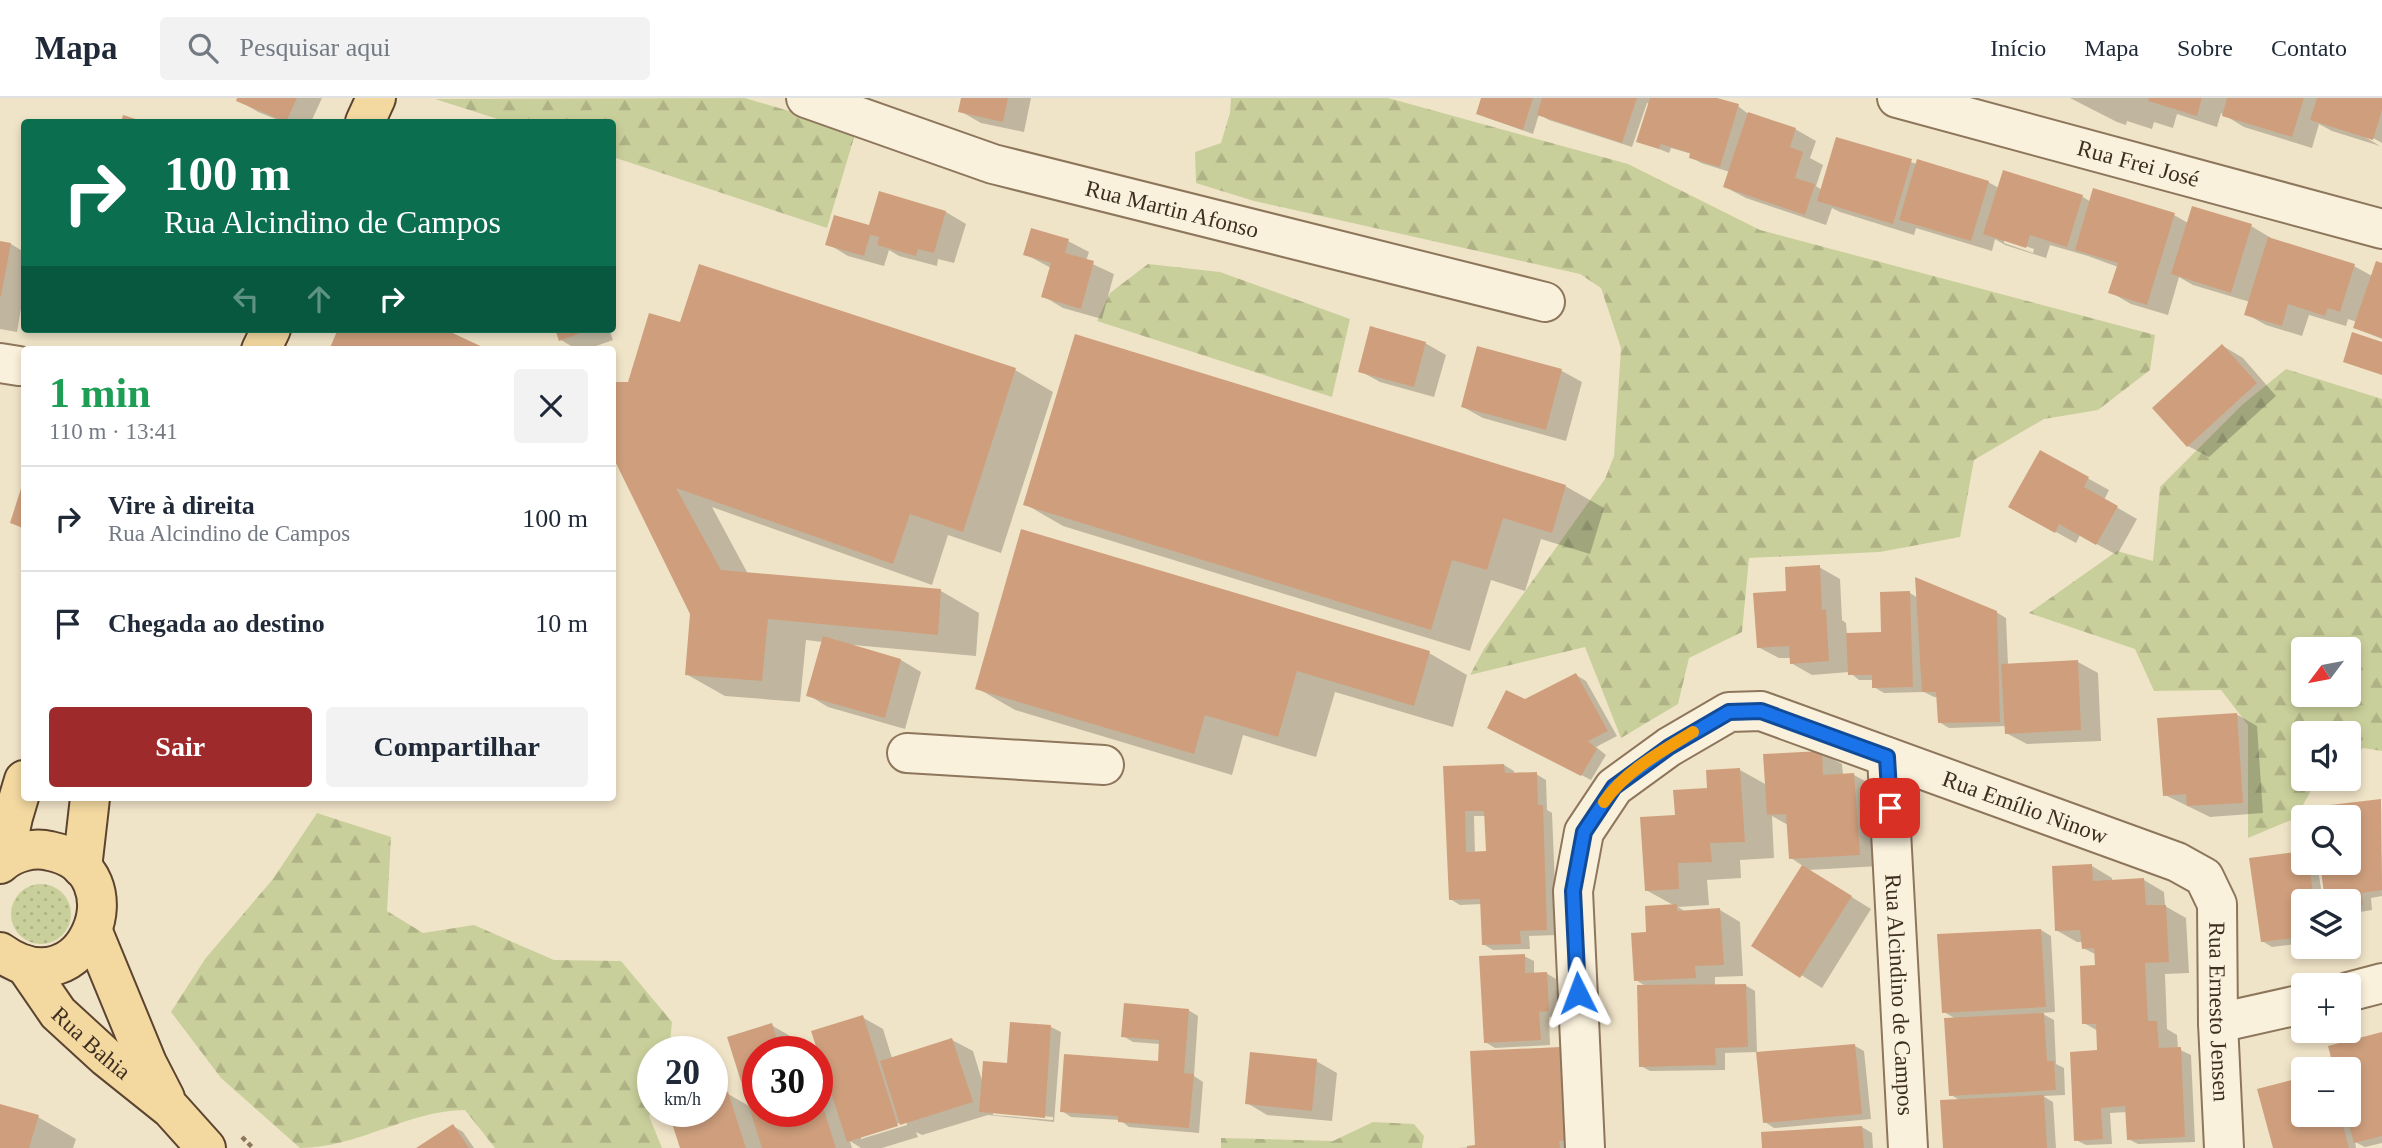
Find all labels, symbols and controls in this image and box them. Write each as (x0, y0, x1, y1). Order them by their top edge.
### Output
search box (160, 17, 650, 80)
icon: search (184, 29, 222, 67)
text: Mapa (35, 30, 118, 66)
text: Pesquisar aqui (240, 33, 390, 62)
text: Início (1990, 35, 2046, 61)
text: Mapa (2084, 35, 2139, 61)
text: Sobre (2177, 35, 2233, 61)
text: Contato (2271, 35, 2347, 61)
street label: Rua Frei José (2075, 135, 2202, 192)
text: 100 m (164, 146, 291, 201)
icon: right (49, 147, 140, 238)
street label: Rua Martin Afonso (1083, 175, 1261, 242)
text: Rua Alcindino de Campos (164, 204, 501, 240)
icon: left (227, 280, 265, 318)
icon: ahead (300, 280, 338, 318)
icon: right (373, 280, 411, 318)
button: close (514, 369, 588, 443)
text: 1 min (49, 370, 151, 416)
text: 110 m · 13:41 (49, 419, 178, 444)
text: Vire à direita (108, 491, 255, 520)
icon: right (49, 500, 87, 538)
text: 100 m (522, 504, 588, 533)
text: Rua Alcindino de Campos (108, 521, 350, 546)
icon: arrive (49, 605, 87, 643)
text: Chegada ao destino (108, 609, 325, 638)
text: 10 m (535, 609, 588, 638)
north arrow (2291, 637, 2361, 707)
map controls (2291, 637, 2361, 1127)
button: Sair (49, 707, 312, 787)
button: Compartilhar (326, 707, 588, 787)
button: sound (2291, 721, 2361, 791)
street label: Rua Emílio Ninow (1939, 766, 2112, 848)
pin (1860, 778, 1920, 838)
icon: arrive (1871, 789, 1909, 827)
button: search (2291, 805, 2361, 875)
street label: Rua Alcindino de Campos (1881, 873, 1919, 1116)
button: layers (2291, 889, 2361, 959)
street label: Rua Ernesto Jensen (2205, 922, 2234, 1103)
position arrow (1541, 956, 1615, 1030)
button: + (2291, 973, 2361, 1043)
street label: Rua Bahia (47, 1001, 136, 1084)
speed limit sign: 30 (742, 1036, 833, 1127)
text: 20 (665, 1053, 700, 1092)
button: − (2291, 1057, 2361, 1127)
text: km/h (664, 1089, 701, 1109)

